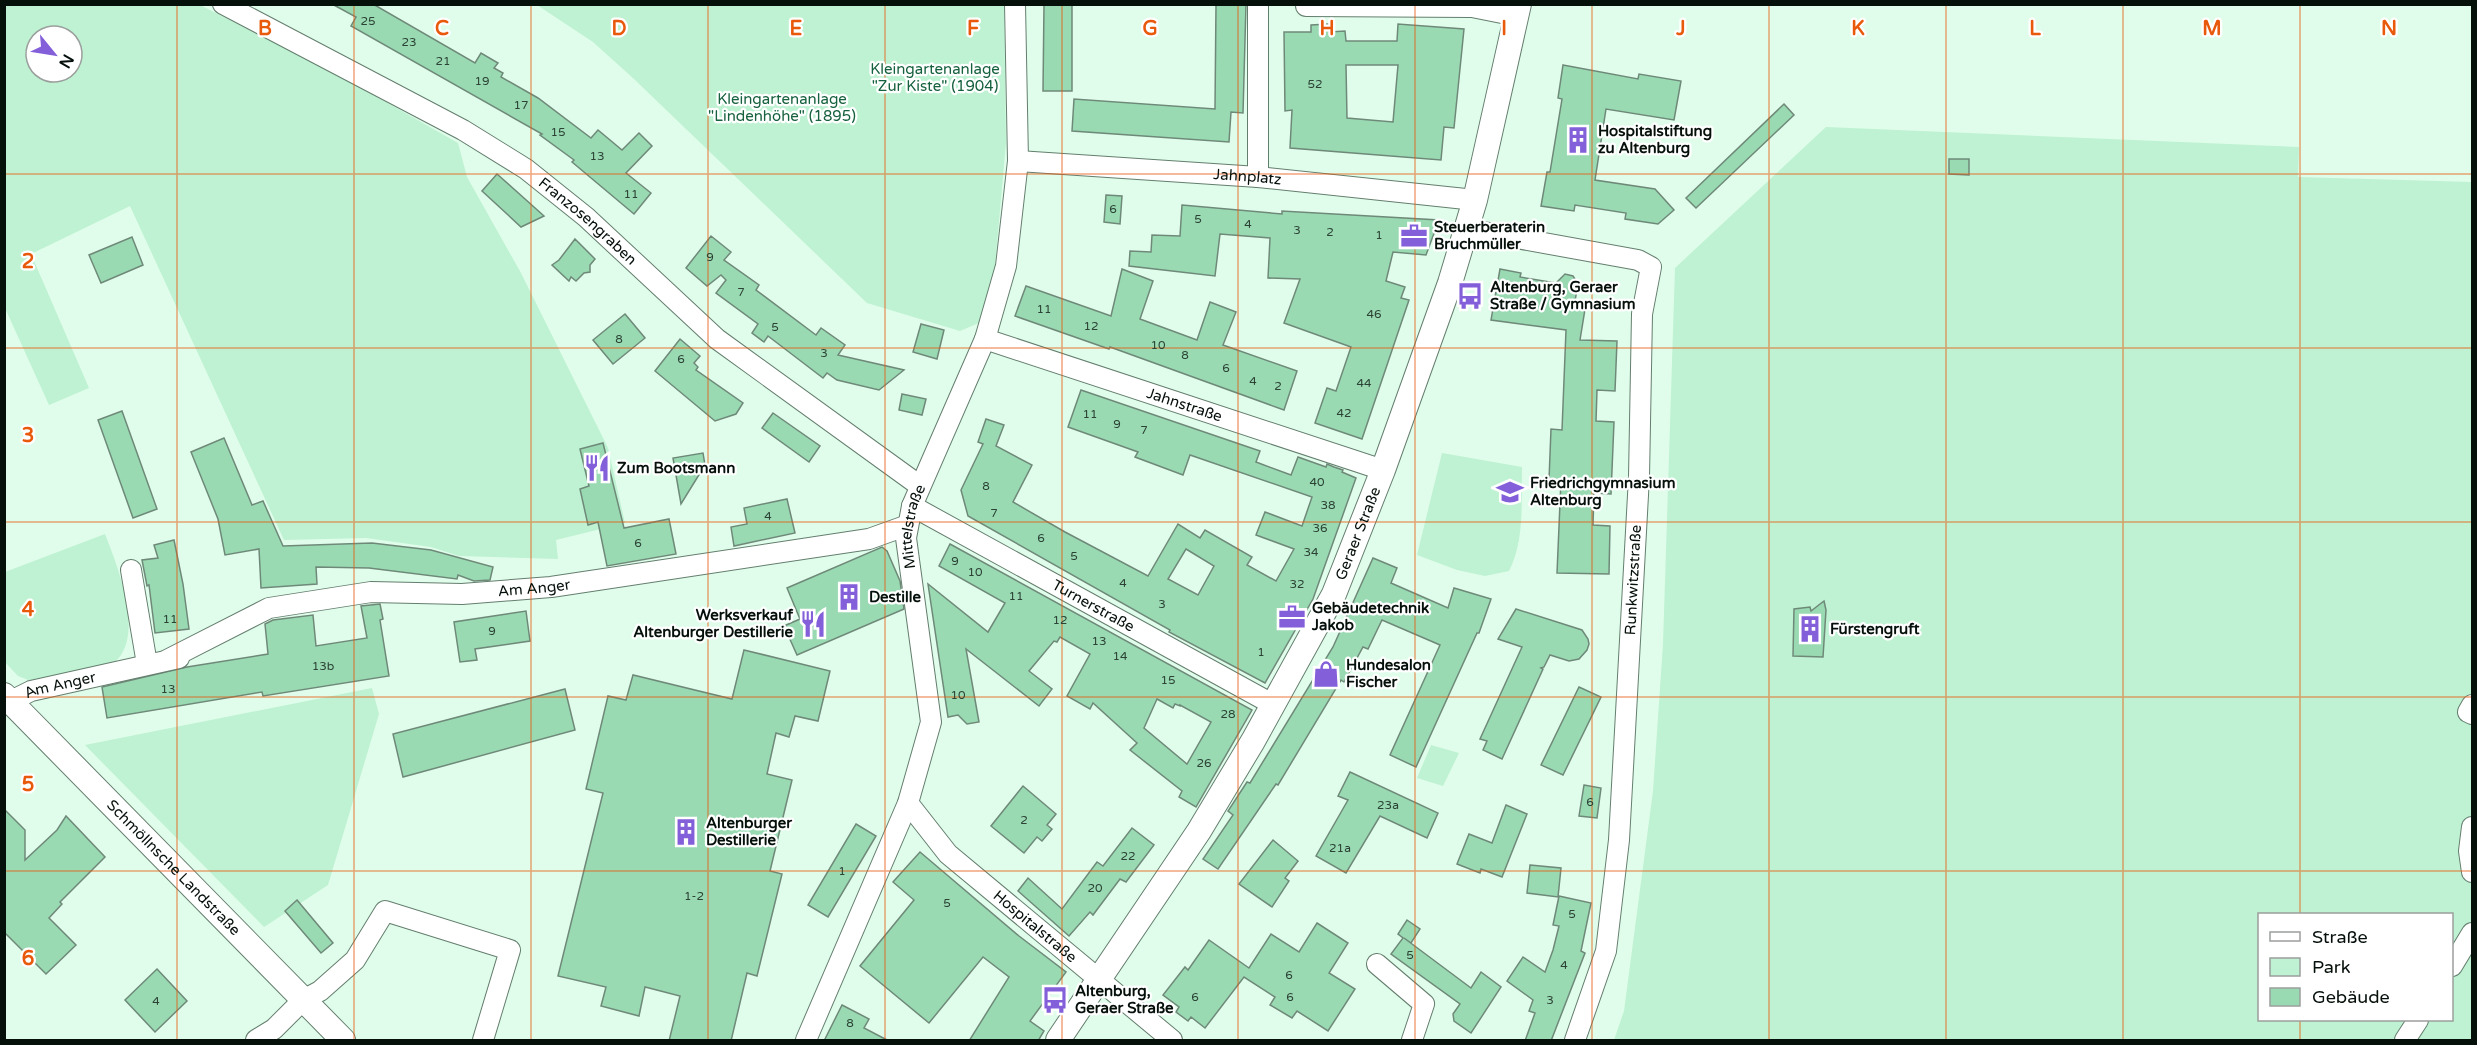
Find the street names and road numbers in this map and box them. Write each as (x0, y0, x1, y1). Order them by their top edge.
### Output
street label: Jahnplatz (1213, 165, 1282, 188)
street label: Franzosengraben (535, 174, 641, 269)
street label: Jahnstraße (1144, 384, 1225, 425)
street label: Mittelstraße (897, 482, 929, 570)
street label: Geraer Straße (1331, 484, 1384, 583)
street label: Runkwitzstraße (1621, 524, 1645, 636)
street label: Am Anger (497, 575, 572, 600)
street label: Turnerstraße (1049, 576, 1138, 636)
street label: Am Anger (21, 668, 98, 702)
street label: Schmöllnsche Landstraße (103, 796, 244, 939)
street label: Hospitalstraße (990, 886, 1081, 966)

